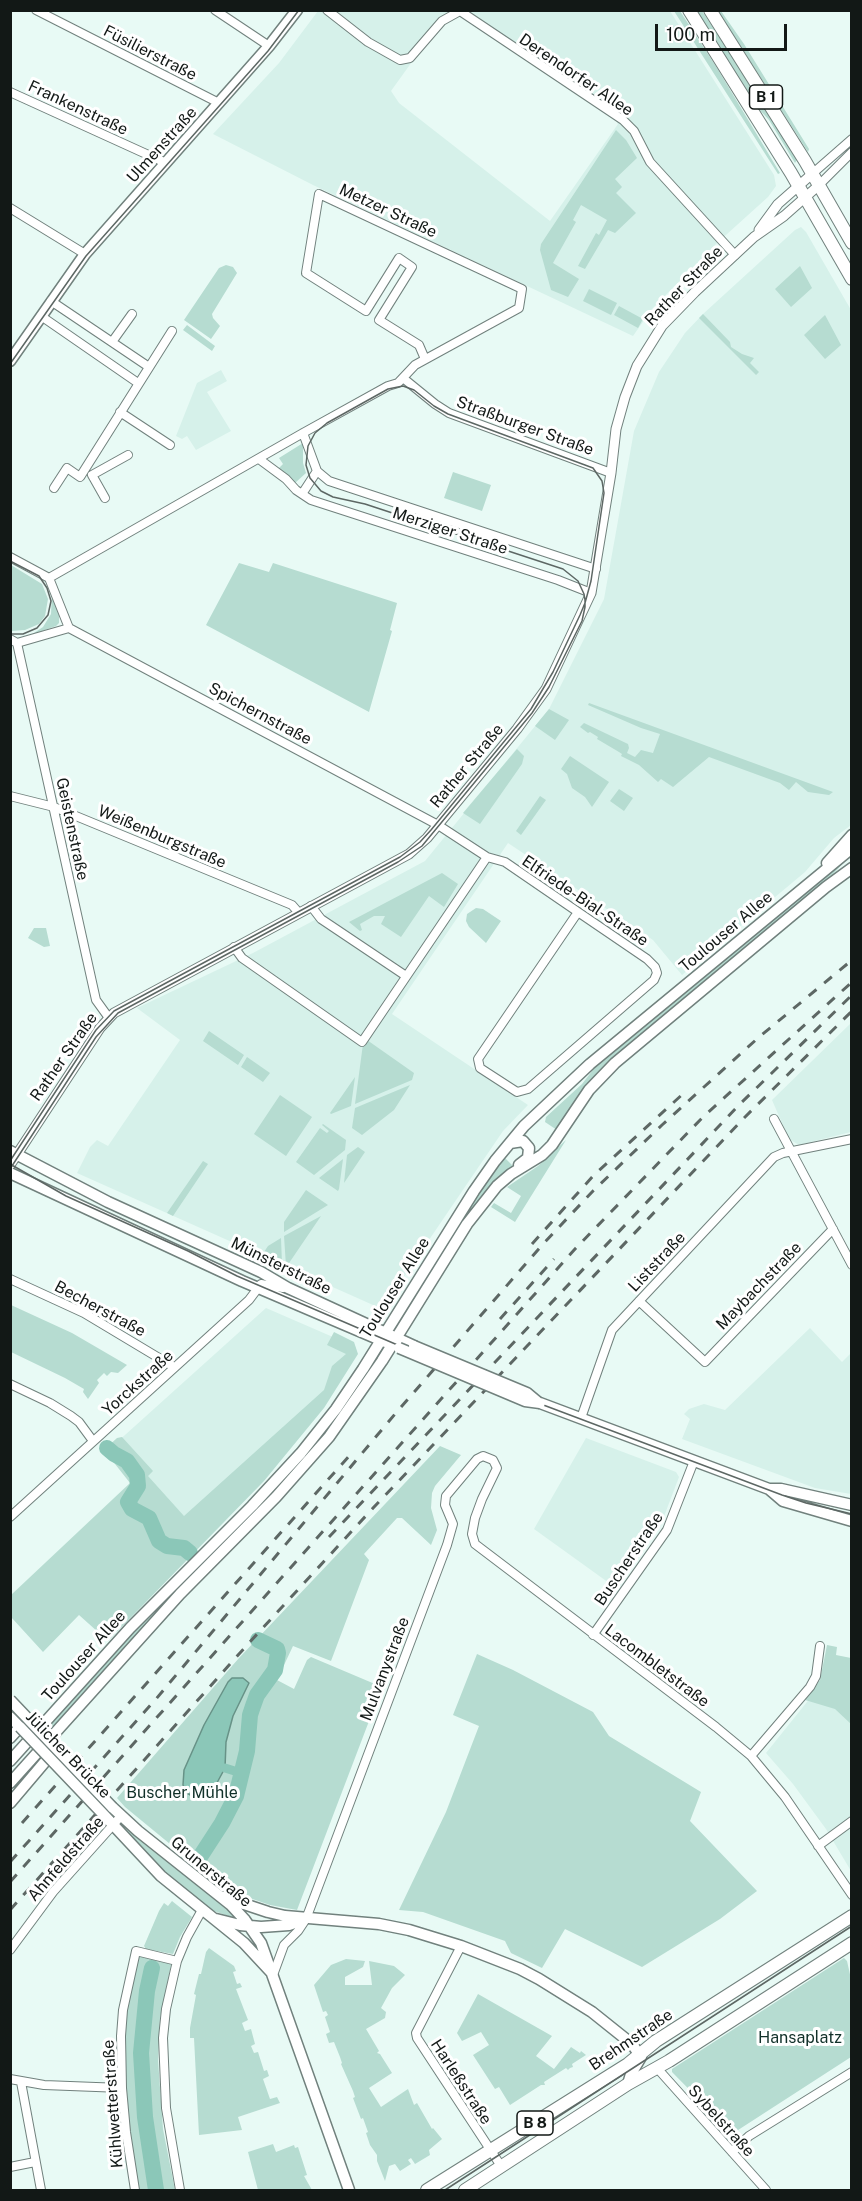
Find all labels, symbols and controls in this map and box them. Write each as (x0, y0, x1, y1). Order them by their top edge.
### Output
scale bar (658, 12, 790, 50)
street label: Füsilierstraße (100, 21, 200, 85)
text: 100 m (666, 24, 715, 45)
street label: Derendorfer Allee (515, 30, 637, 120)
street label: Frankenstraße (25, 77, 131, 139)
road number: B 1 (750, 85, 783, 109)
street label: Ulmenstraße (123, 103, 201, 187)
street label: Metzer Straße (336, 180, 440, 242)
street label: Rather Straße (641, 242, 727, 330)
street label: Straßburger Straße (454, 392, 596, 460)
street label: Merziger Straße (390, 503, 510, 559)
street label: Spichernstraße (205, 679, 315, 749)
street label: Rather Straße (426, 720, 508, 812)
street label: Geistenstraße (52, 776, 92, 882)
street label: Weißenburgstraße (95, 801, 229, 873)
street label: Elfriede-Bial-Straße (518, 852, 652, 950)
street label: Toulouser Allee (676, 888, 776, 976)
street label: Rather Straße (26, 1009, 102, 1105)
street label: Liststraße (624, 1228, 690, 1296)
street label: Münsterstraße (228, 1233, 334, 1299)
street label: Toulouser Allee (356, 1234, 434, 1342)
street label: Maybachstraße (712, 1238, 806, 1334)
street label: Becherstraße (51, 1277, 149, 1341)
street label: Yorckstraße (99, 1346, 177, 1420)
street label: Buscherstraße (591, 1509, 667, 1609)
street label: Toulouser Allee (38, 1607, 130, 1705)
street label: Mulvanystraße (356, 1614, 414, 1724)
street label: Lacombletstraße (601, 1621, 713, 1711)
street label: Jülicher Brücke (22, 1707, 114, 1803)
park label: Buscher Mühle (126, 1783, 238, 1803)
street label: Ahnfeldstraße (24, 1813, 108, 1905)
street label: Grunerstraße (167, 1833, 255, 1911)
street label: Brehmstraße (586, 2005, 676, 2075)
park label: Hansaplatz (758, 2028, 842, 2048)
street label: Harleßstraße (426, 2036, 496, 2128)
street label: Kühlwetterstraße (99, 2039, 127, 2169)
street label: Sybelstraße (684, 2081, 758, 2161)
road number: B 8 (517, 2111, 553, 2135)

